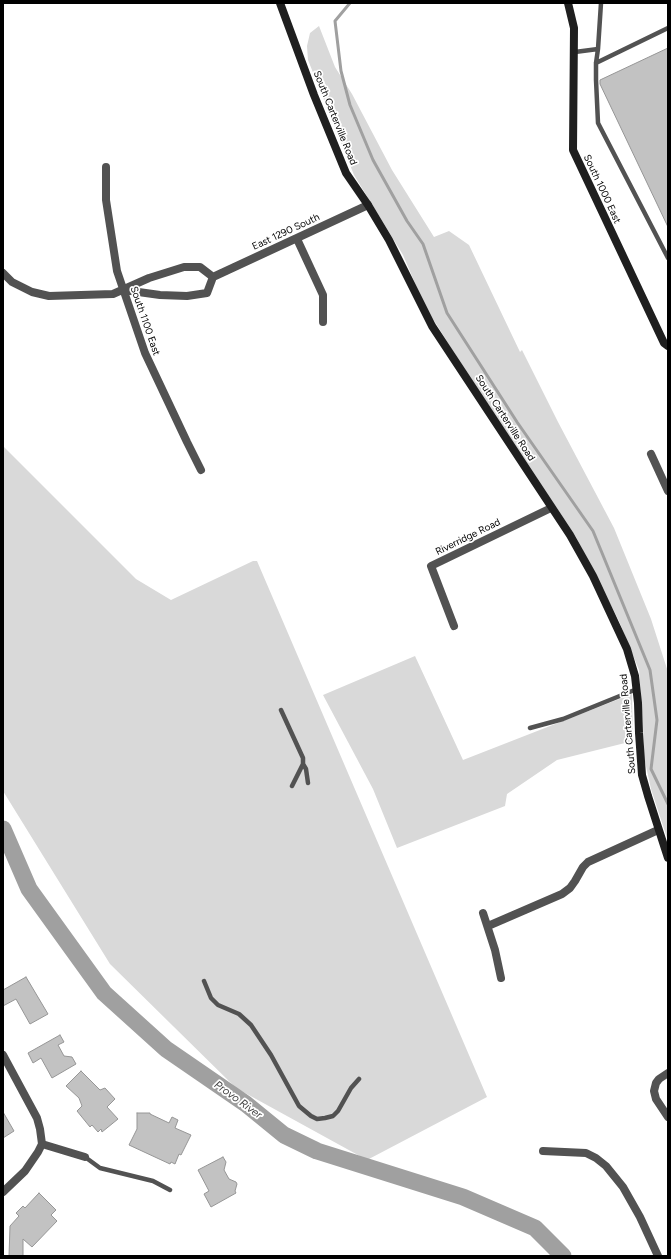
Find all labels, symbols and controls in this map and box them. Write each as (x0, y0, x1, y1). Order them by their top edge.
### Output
street label: South Carterville Road (311, 69, 359, 167)
street label: South 1000 East (581, 153, 623, 225)
street label: East 1290 South (250, 211, 322, 253)
street label: South 1100 East (128, 285, 162, 357)
street label: South Carterville Road (473, 373, 537, 463)
street label: Riverridge Road (434, 516, 502, 558)
street label: South Carterville Road (618, 673, 638, 775)
water label: Provo River (212, 1078, 264, 1122)

